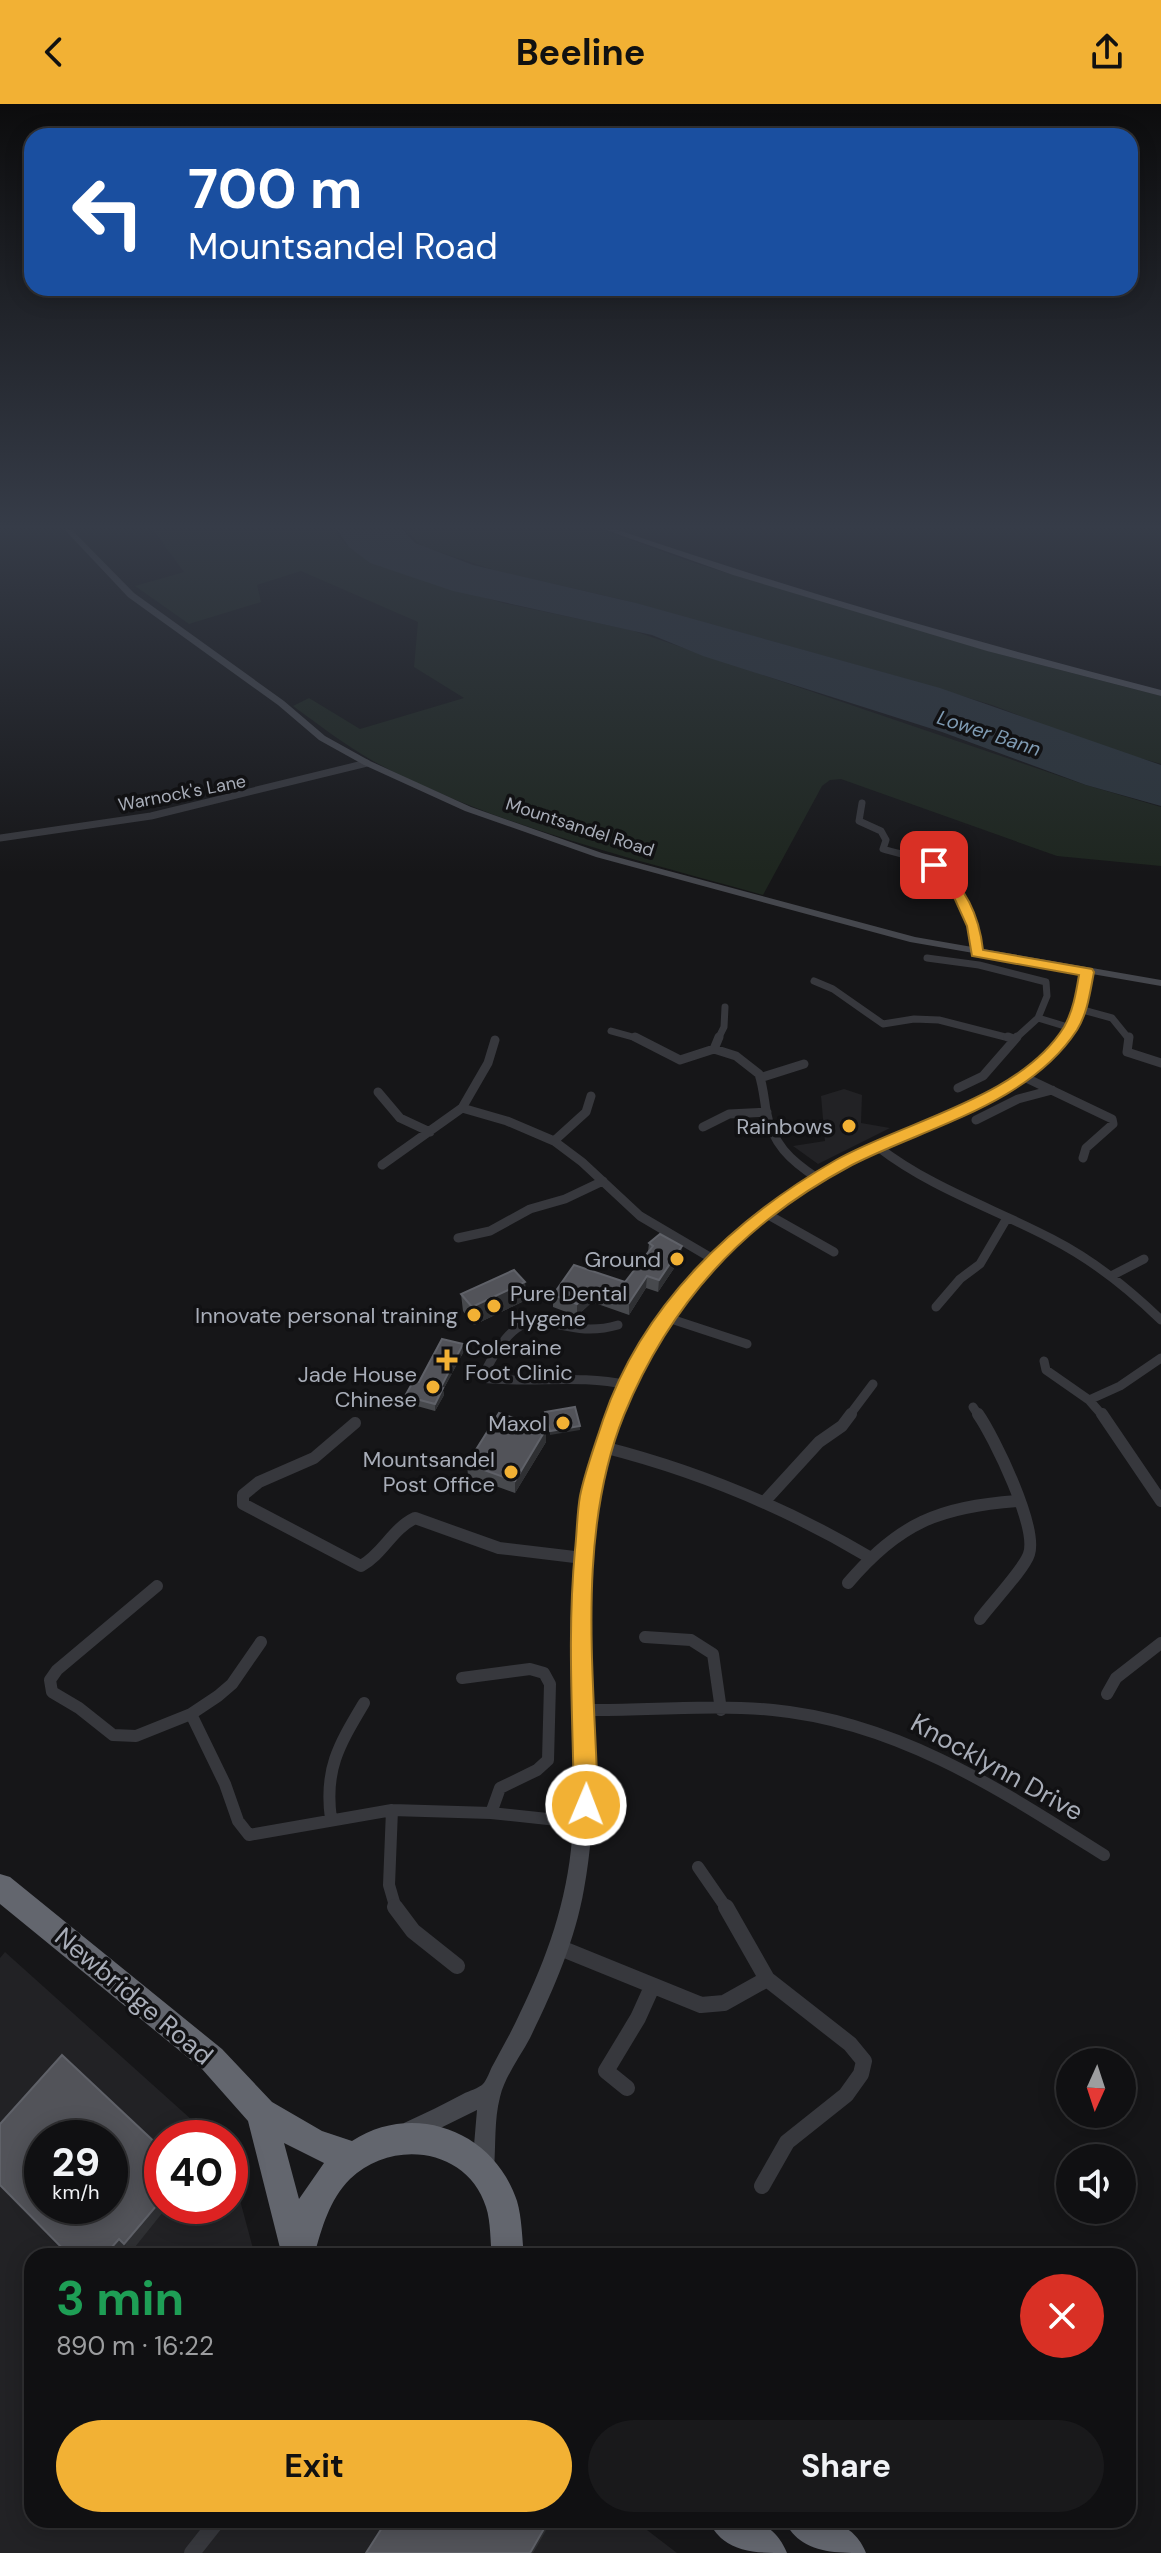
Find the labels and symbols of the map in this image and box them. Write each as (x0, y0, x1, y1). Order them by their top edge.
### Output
water label: Lower Bann (934, 704, 1044, 762)
street label: Warnock's Lane (116, 769, 248, 817)
street label: Mountsandel Road (503, 792, 657, 862)
pin (900, 831, 968, 899)
place label: Rainbows (736, 1112, 833, 1141)
marker: Rainbows (840, 1117, 858, 1135)
place label: Ground (585, 1245, 661, 1274)
marker: Ground (668, 1250, 686, 1268)
place label: Pure Dental Hygene (510, 1279, 627, 1333)
marker: Pure Dental Hygene (485, 1297, 503, 1315)
place label: Innovate personal training (195, 1301, 458, 1330)
marker: Innovate personal training (465, 1306, 483, 1324)
place label: Coleraine Foot Clinic (465, 1333, 573, 1387)
marker: Coleraine Foot Clinic (436, 1349, 458, 1371)
place label: Jade House Chinese (298, 1360, 417, 1414)
marker: Jade House Chinese (424, 1378, 442, 1396)
place label: Maxol (488, 1409, 547, 1438)
marker: Maxol (554, 1414, 572, 1432)
place label: Mountsandel Post Office (363, 1445, 495, 1499)
marker: Mountsandel Post Office (502, 1463, 520, 1481)
street label: Knocklynn Drive (905, 1706, 1089, 1828)
position arrow (544, 1763, 628, 1847)
street label: Newbridge Road (48, 1920, 220, 2072)
north arrow (1056, 2048, 1136, 2128)
speed limit sign: 40 (144, 2120, 248, 2224)

